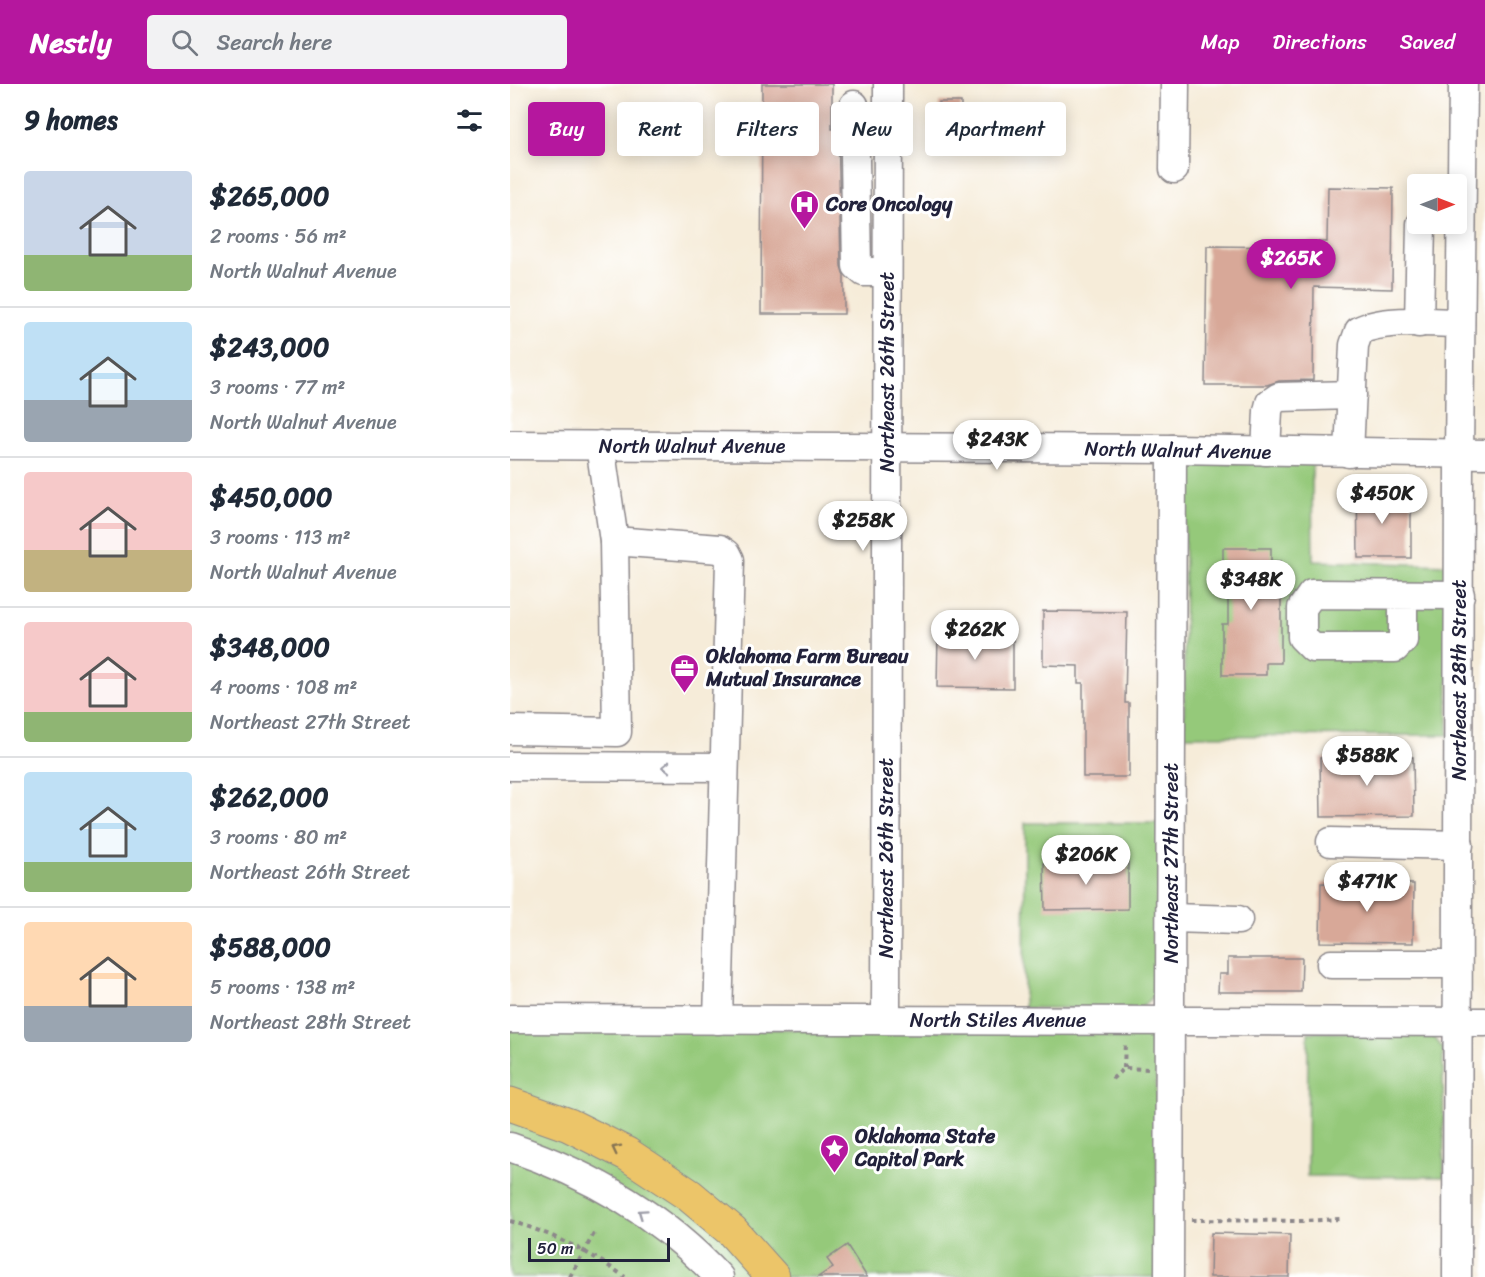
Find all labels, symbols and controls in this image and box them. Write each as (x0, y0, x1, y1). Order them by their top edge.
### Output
search box (147, 15, 567, 69)
text: Nestly (30, 18, 111, 67)
text: Search here (216, 23, 332, 62)
text: Map (1201, 23, 1239, 61)
text: Directions (1272, 23, 1367, 61)
text: Saved (1400, 23, 1455, 61)
icon: search (168, 26, 201, 59)
text: 9 homes (24, 97, 118, 143)
chip: Buy (528, 102, 605, 156)
chip: Rent (617, 102, 703, 156)
chip: Filters (715, 102, 819, 156)
chip: New (831, 102, 913, 156)
chip: Apartment (925, 102, 1066, 156)
icon: filters (453, 104, 486, 137)
text: $265,000 (210, 173, 329, 219)
north arrow (1407, 174, 1467, 234)
map controls (1407, 174, 1467, 234)
place label: Core Oncology (825, 187, 953, 222)
hospital icon: Core Oncology (789, 188, 821, 230)
icon: home (72, 195, 144, 267)
text: 2 rooms · 56 m² (210, 219, 347, 254)
pin: $265K (1249, 239, 1333, 290)
text: $265K (1261, 241, 1321, 276)
text: North Walnut Avenue (210, 254, 397, 289)
street label: Northeast 26th Street (870, 272, 905, 472)
text: $243,000 (210, 324, 329, 370)
icon: home (72, 346, 144, 418)
text: 3 rooms · 77 m² (210, 370, 345, 405)
text: North Walnut Avenue (210, 405, 397, 440)
pin: $243K (955, 420, 1039, 471)
text: $243K (967, 422, 1027, 457)
street label: North Walnut Avenue (599, 429, 786, 464)
street label: North Walnut Avenue (1084, 431, 1272, 470)
text: $450,000 (210, 474, 332, 520)
pin: $450K (1340, 474, 1424, 525)
text: $450K (1351, 476, 1413, 511)
icon: home (72, 496, 144, 568)
pin: $258K (821, 501, 905, 552)
text: $258K (832, 503, 894, 538)
text: 3 rooms · 113 m² (210, 520, 351, 555)
text: North Walnut Avenue (210, 555, 397, 590)
pin: $348K (1209, 560, 1293, 611)
text: $348K (1220, 562, 1282, 597)
street label: Northeast 28th Street (1442, 579, 1477, 781)
pin: $262K (933, 610, 1017, 661)
text: $262K (945, 612, 1005, 647)
text: $348,000 (210, 624, 330, 670)
place label: Oklahoma Farm Bureau Mutual Insurance (705, 639, 909, 697)
icon: home (72, 646, 144, 718)
office icon: Oklahoma Farm Bureau Mutual Insurance (669, 652, 701, 694)
text: 4 rooms · 108 m² (210, 670, 357, 705)
text: Northeast 27th Street (210, 705, 410, 740)
pin: $588K (1325, 736, 1409, 787)
text: $588K (1336, 738, 1398, 773)
street label: Northeast 26th Street (869, 758, 904, 958)
one-way arrow (661, 761, 670, 773)
street label: Northeast 27th Street (1154, 763, 1189, 963)
text: $262,000 (210, 774, 329, 820)
icon: home (72, 796, 144, 868)
text: 3 rooms · 80 m² (210, 820, 347, 855)
pin: $206K (1044, 835, 1128, 886)
text: $206K (1055, 837, 1117, 872)
text: Northeast 26th Street (210, 855, 410, 890)
pin: $471K (1325, 862, 1409, 913)
text: $471K (1338, 864, 1396, 899)
text: $588,000 (210, 924, 331, 970)
icon: home (72, 946, 144, 1018)
text: 5 rooms · 138 m² (210, 970, 355, 1005)
street label: North Stiles Avenue (910, 1003, 1086, 1038)
text: Northeast 28th Street (210, 1005, 411, 1040)
place label: Oklahoma State Capitol Park (854, 1119, 996, 1177)
place icon: Oklahoma State Capitol Park (818, 1132, 850, 1174)
one-way arrow (612, 1144, 623, 1156)
one-way arrow (638, 1209, 649, 1220)
text: 50 m (537, 1234, 573, 1263)
scale bar (528, 1235, 670, 1262)

